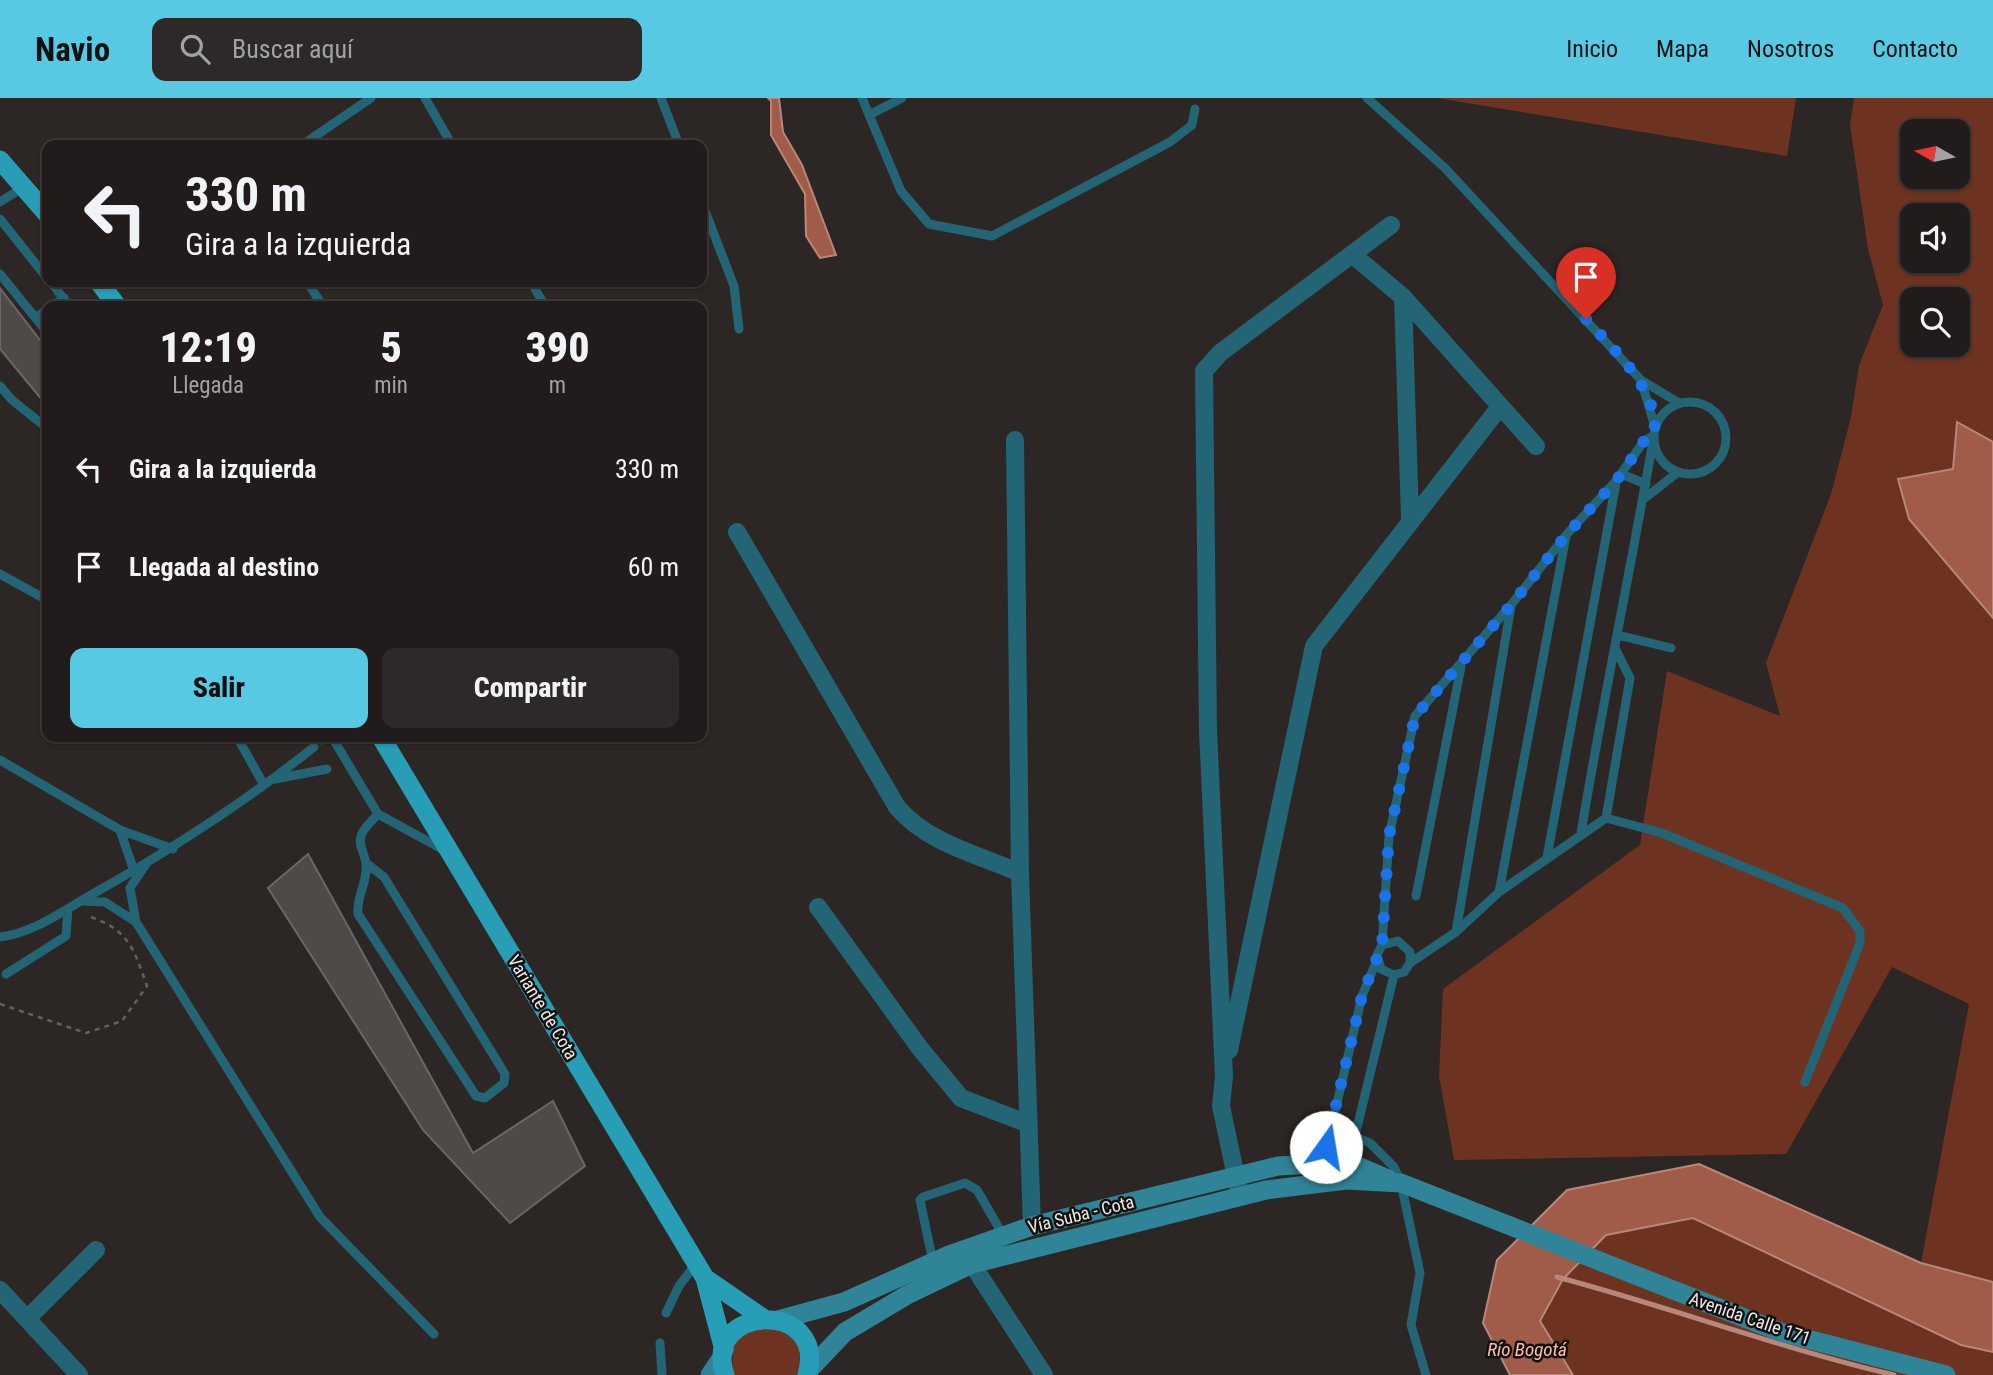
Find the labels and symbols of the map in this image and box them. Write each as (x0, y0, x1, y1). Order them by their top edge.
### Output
north arrow (1900, 119, 1970, 189)
pin (1556, 247, 1616, 319)
street label: Variante de Cota (504, 951, 582, 1063)
position arrow (1289, 1110, 1363, 1184)
street label: Vía Suba - Cota (1026, 1191, 1136, 1237)
street label: Avenida Calle 171 (1687, 1287, 1813, 1349)
water label: Río Bogotá (1487, 1338, 1567, 1361)

